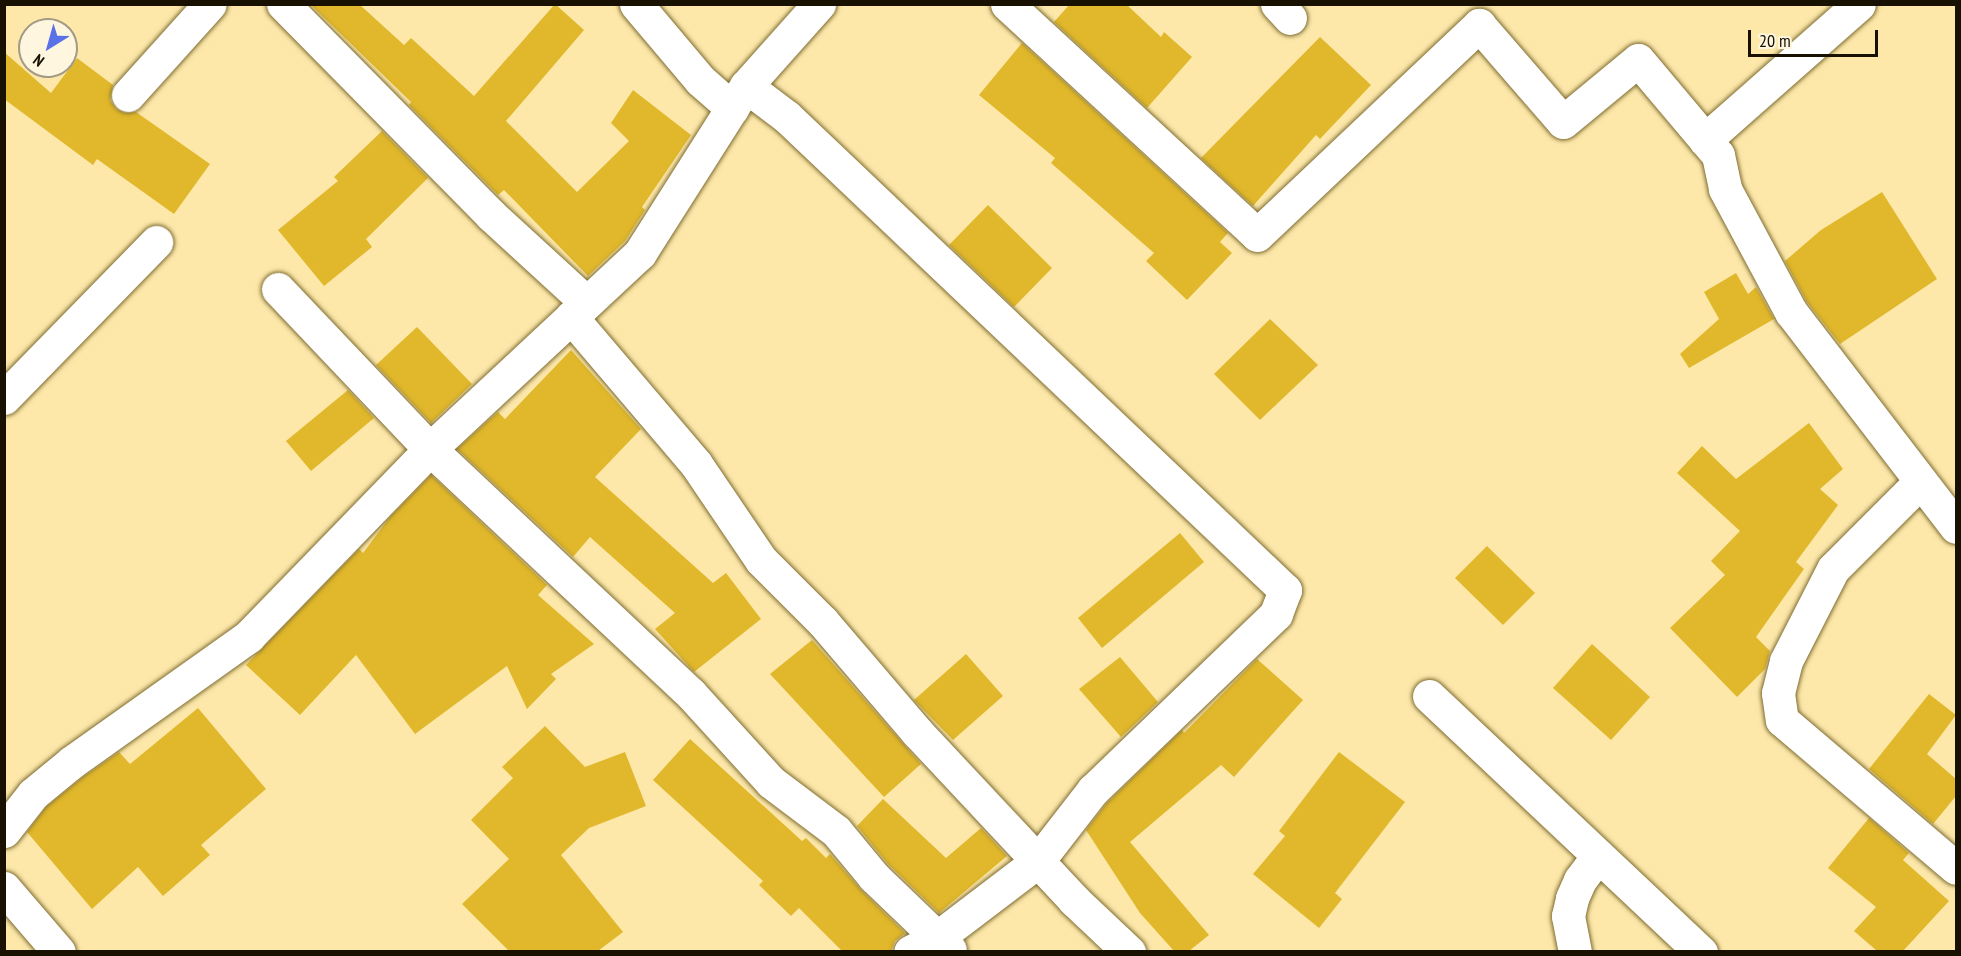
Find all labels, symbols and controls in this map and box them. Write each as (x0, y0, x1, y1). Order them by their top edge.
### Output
north arrow (18, 18, 78, 78)
scale bar (1751, 18, 1882, 56)
text: 20 m (1759, 29, 1791, 52)
text: N (29, 50, 48, 71)

